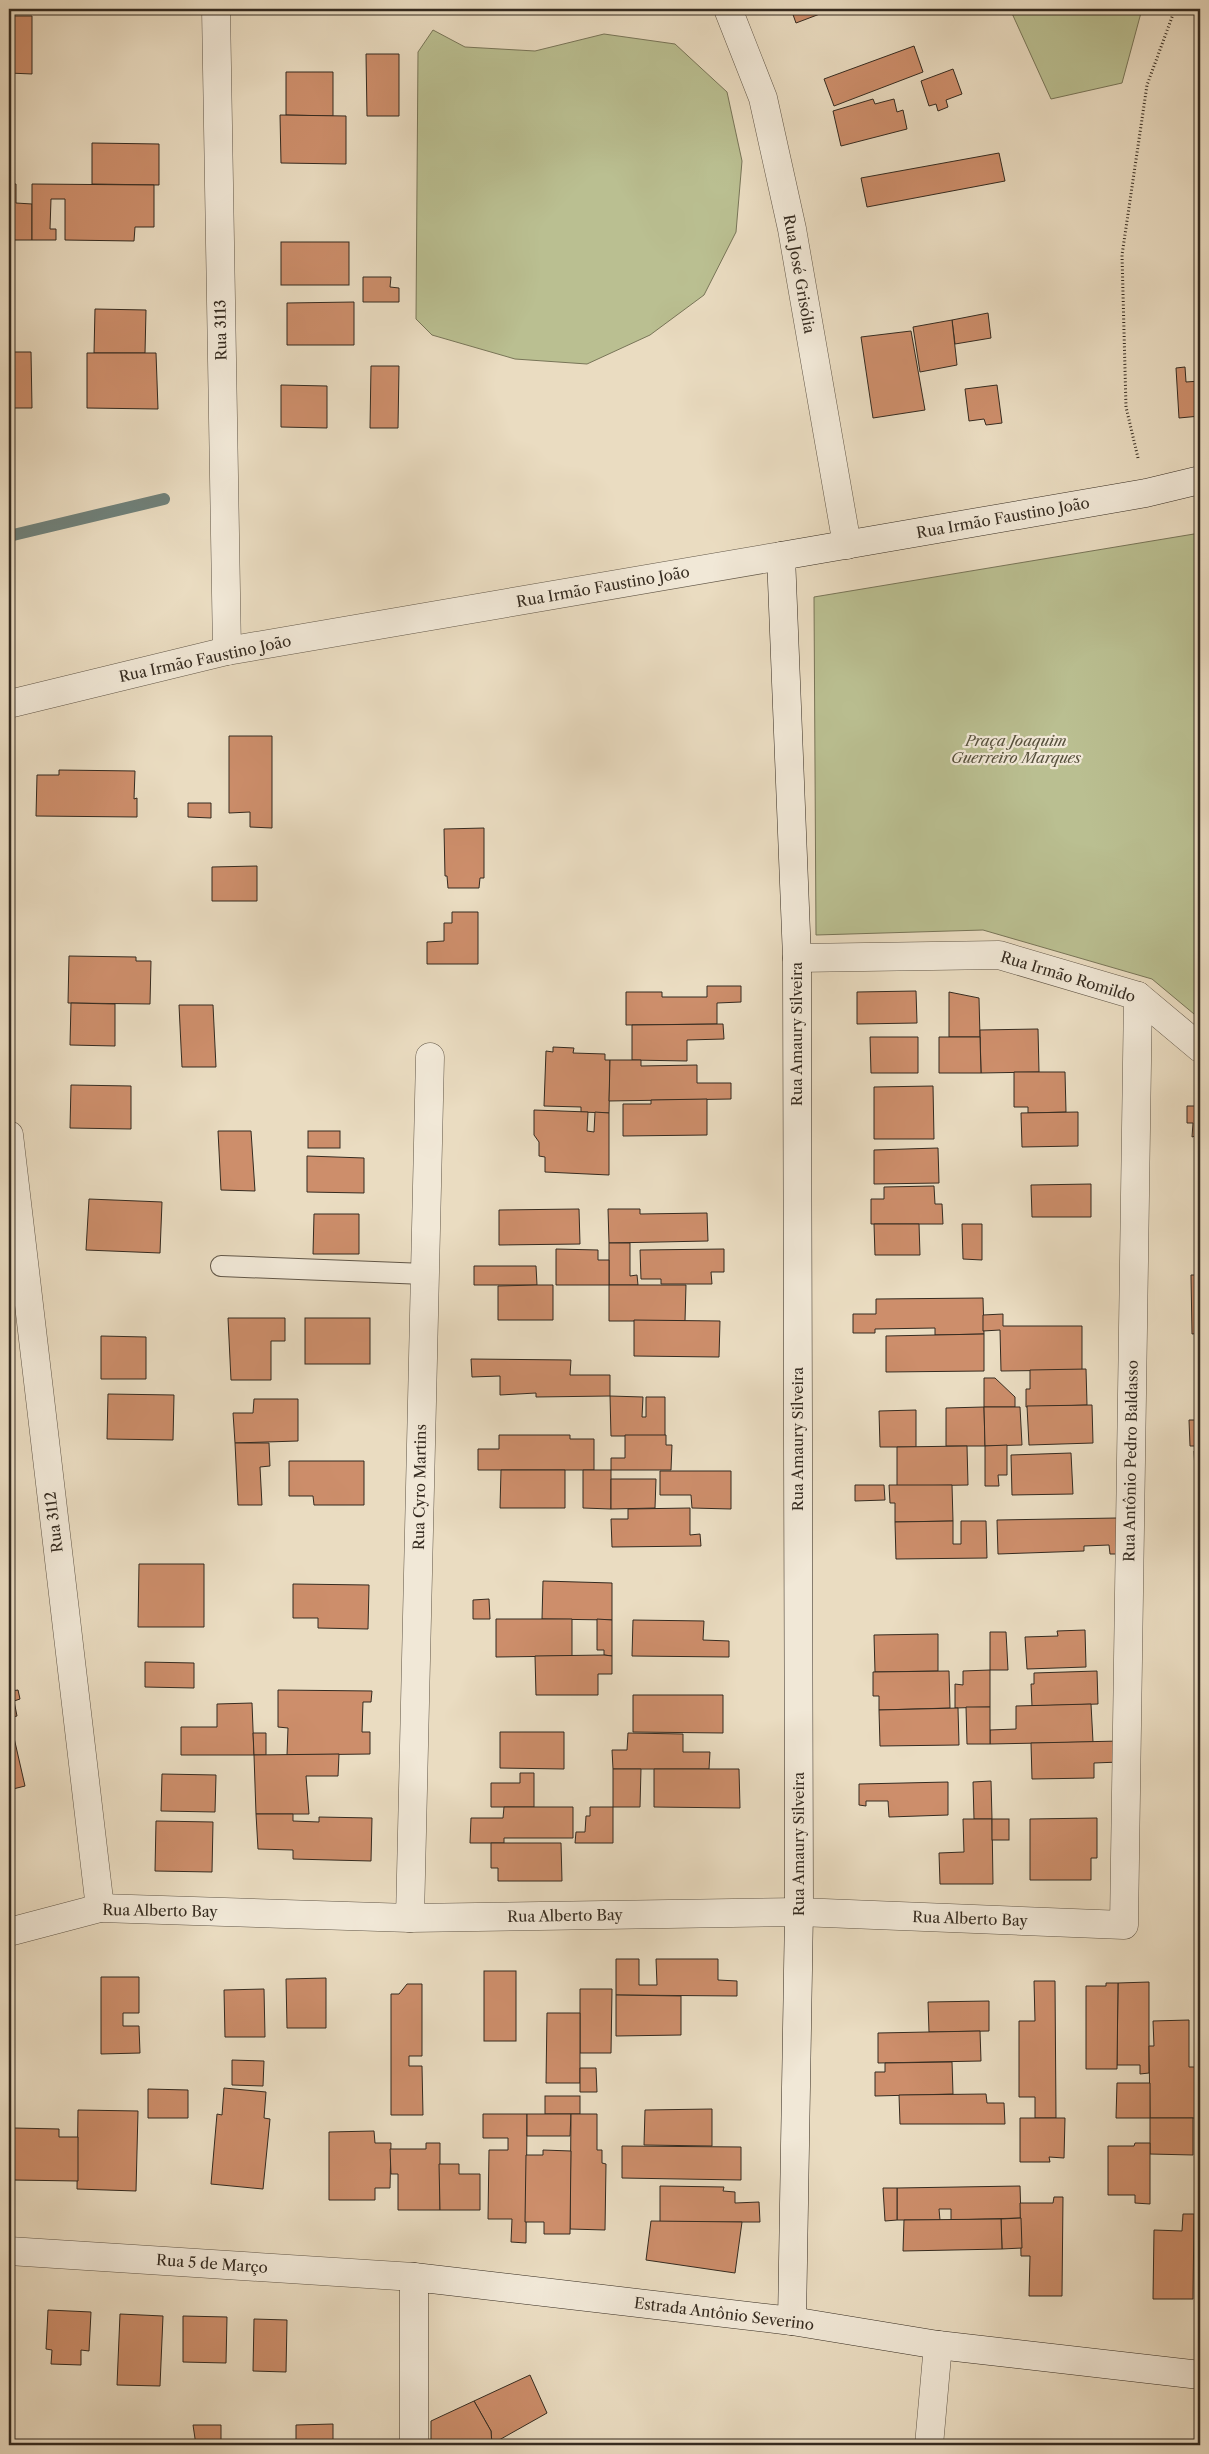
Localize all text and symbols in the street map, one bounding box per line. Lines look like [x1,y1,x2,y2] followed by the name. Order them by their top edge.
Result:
[780,213,819,335] street label: Rua José Grisólia
[210,299,231,361] street label: Rua 3113
[915,493,1091,542] street label: Rua Irmão Faustino João
[515,562,691,611] street label: Rua Irmão Faustino João
[117,631,293,686] street label: Rua Irmão Faustino João
[951,731,1081,767] park label: Praça Joaquim Guerreiro Marques
[998,947,1138,1006] street label: Rua Irmão Romildo
[787,962,806,1106] street label: Rua Amaury Silveira
[1119,1360,1142,1562] street label: Rua Antônio Pedro Baldasso
[788,1367,807,1511] street label: Rua Amaury Silveira
[409,1424,430,1550] street label: Rua Cyro Martins
[40,1490,67,1554] street label: Rua 3112
[789,1772,808,1916] street label: Rua Amaury Silveira
[102,1900,219,1921] street label: Rua Alberto Bay
[507,1905,624,1926] street label: Rua Alberto Bay
[912,1907,1029,1930] street label: Rua Alberto Bay
[156,2250,269,2277] street label: Rua 5 de Março
[633,2293,815,2334] street label: Estrada Antônio Severino

